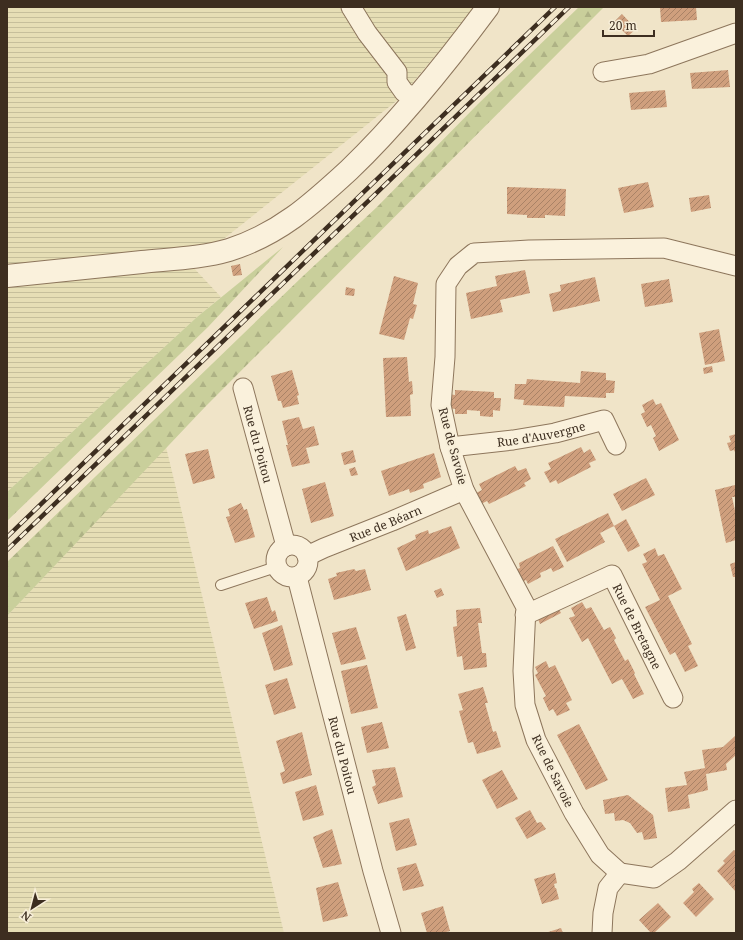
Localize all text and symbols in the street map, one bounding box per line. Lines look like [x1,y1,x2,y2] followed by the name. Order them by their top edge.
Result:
[603,12,654,38] scale bar
[609,17,637,34] text: 20 m
[240,403,277,485] street label: Rue du Poitou
[435,405,471,487] street label: Rue de Savoie
[496,417,587,450] street label: Rue d'Auvergne
[347,501,424,546] street label: Rue de Béarn
[609,581,666,672] street label: Rue de Bretagne
[325,714,361,796] street label: Rue du Poitou
[528,732,578,810] street label: Rue de Savoie
[12,888,52,928] north arrow
[18,908,34,925] text: N

